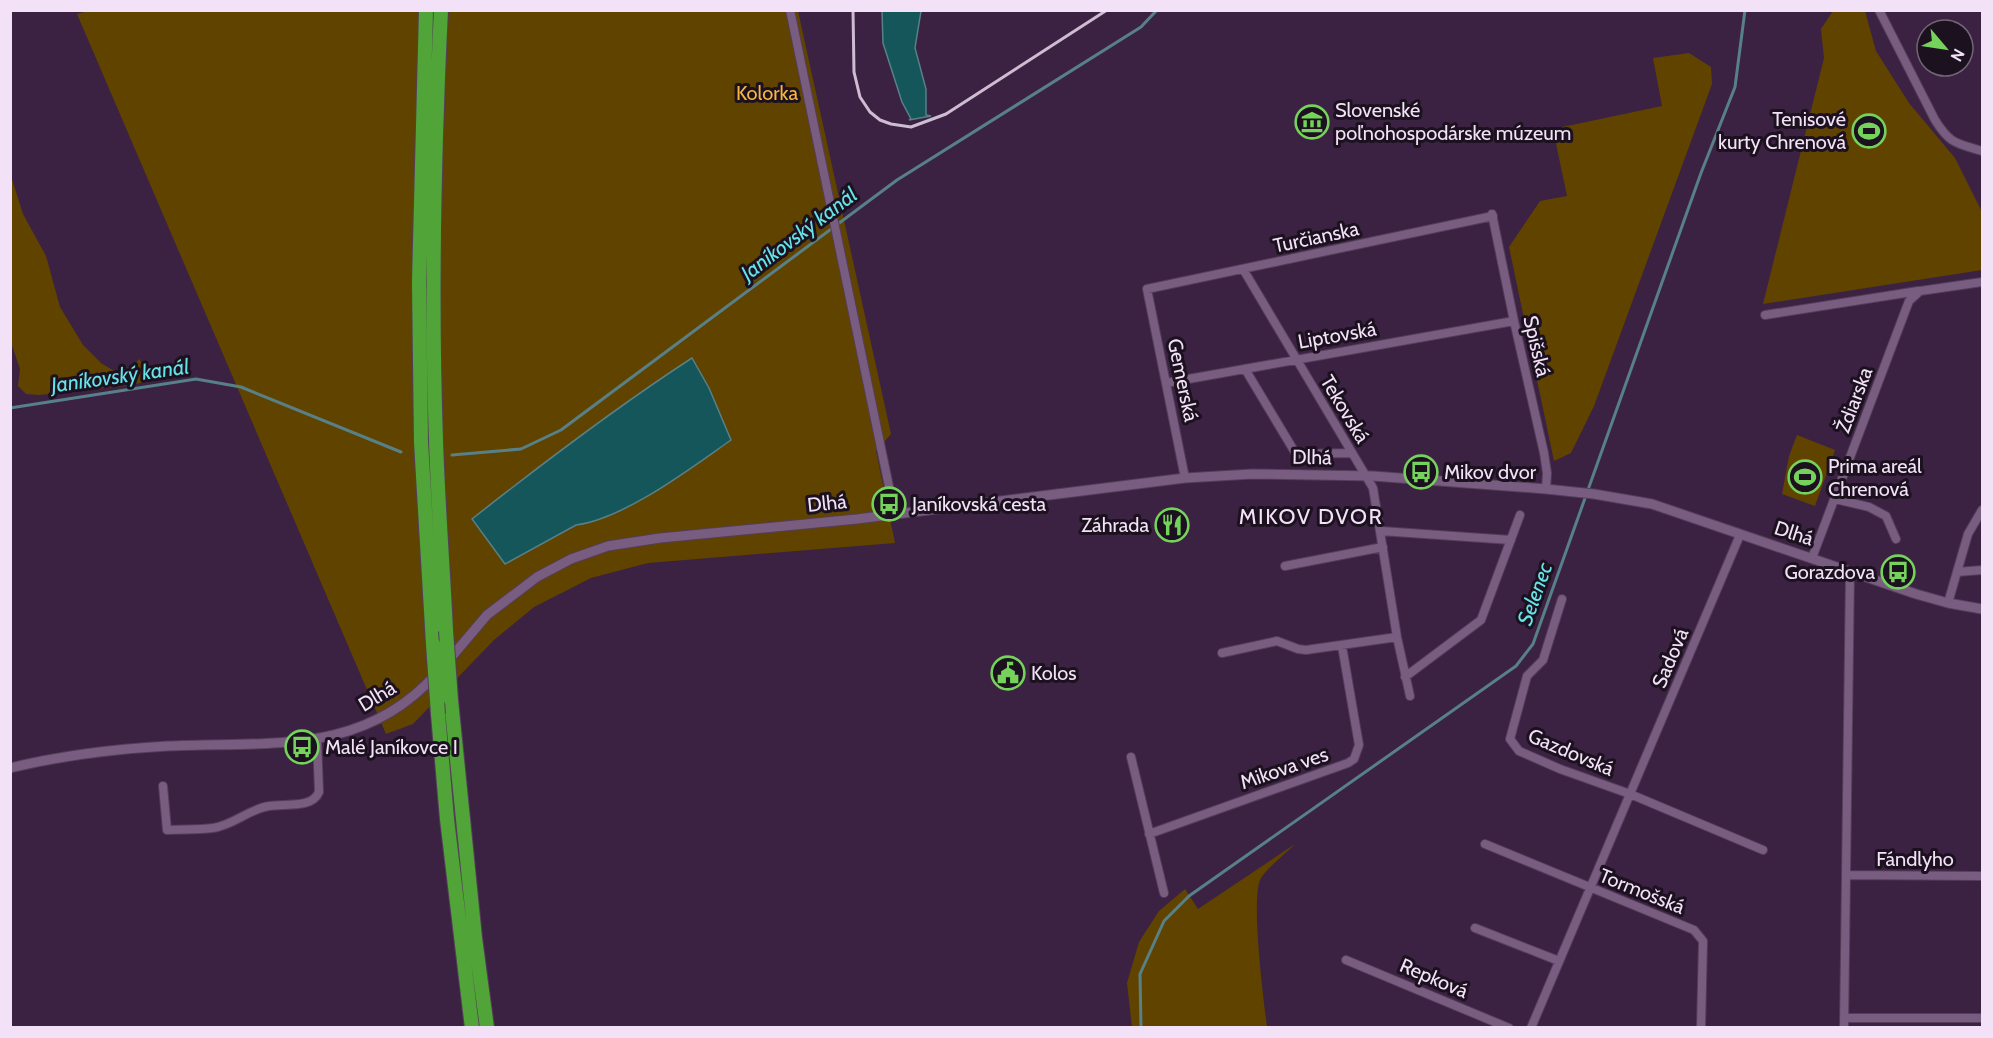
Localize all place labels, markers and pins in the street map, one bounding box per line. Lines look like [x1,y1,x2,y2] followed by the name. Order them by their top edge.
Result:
[1335,98,1571,145] place label: Slovenské poľnohospodárske múzeum
[1294,104,1330,140] museum icon: Slovenské poľnohospodárske múzeum
[1718,107,1846,154] place label: Tenisové kurty Chrenová
[1851,113,1887,149] sports icon: Tenisové kurty Chrenová
[1403,454,1439,490] bus stop icon: Mikov dvor
[1828,454,1922,501] place label: Prima areál Chrenová
[1787,459,1823,495] sports icon: Prima areál Chrenová
[1444,460,1537,484] place label: Mikov dvor
[871,486,907,522] bus stop icon: Janíkovská cesta
[911,492,1046,516] place label: Janíkovská cesta
[1154,507,1190,543] restaurant icon: Záhrada
[1081,513,1149,537] place label: Záhrada
[1880,554,1916,590] bus stop icon: Gorazdova
[1784,560,1875,584] place label: Gorazdova
[990,655,1026,691] public building icon: Kolos
[1031,661,1077,685] place label: Kolos
[284,729,320,765] bus stop icon: Malé Janíkovce I
[325,735,458,759] place label: Malé Janíkovce I

